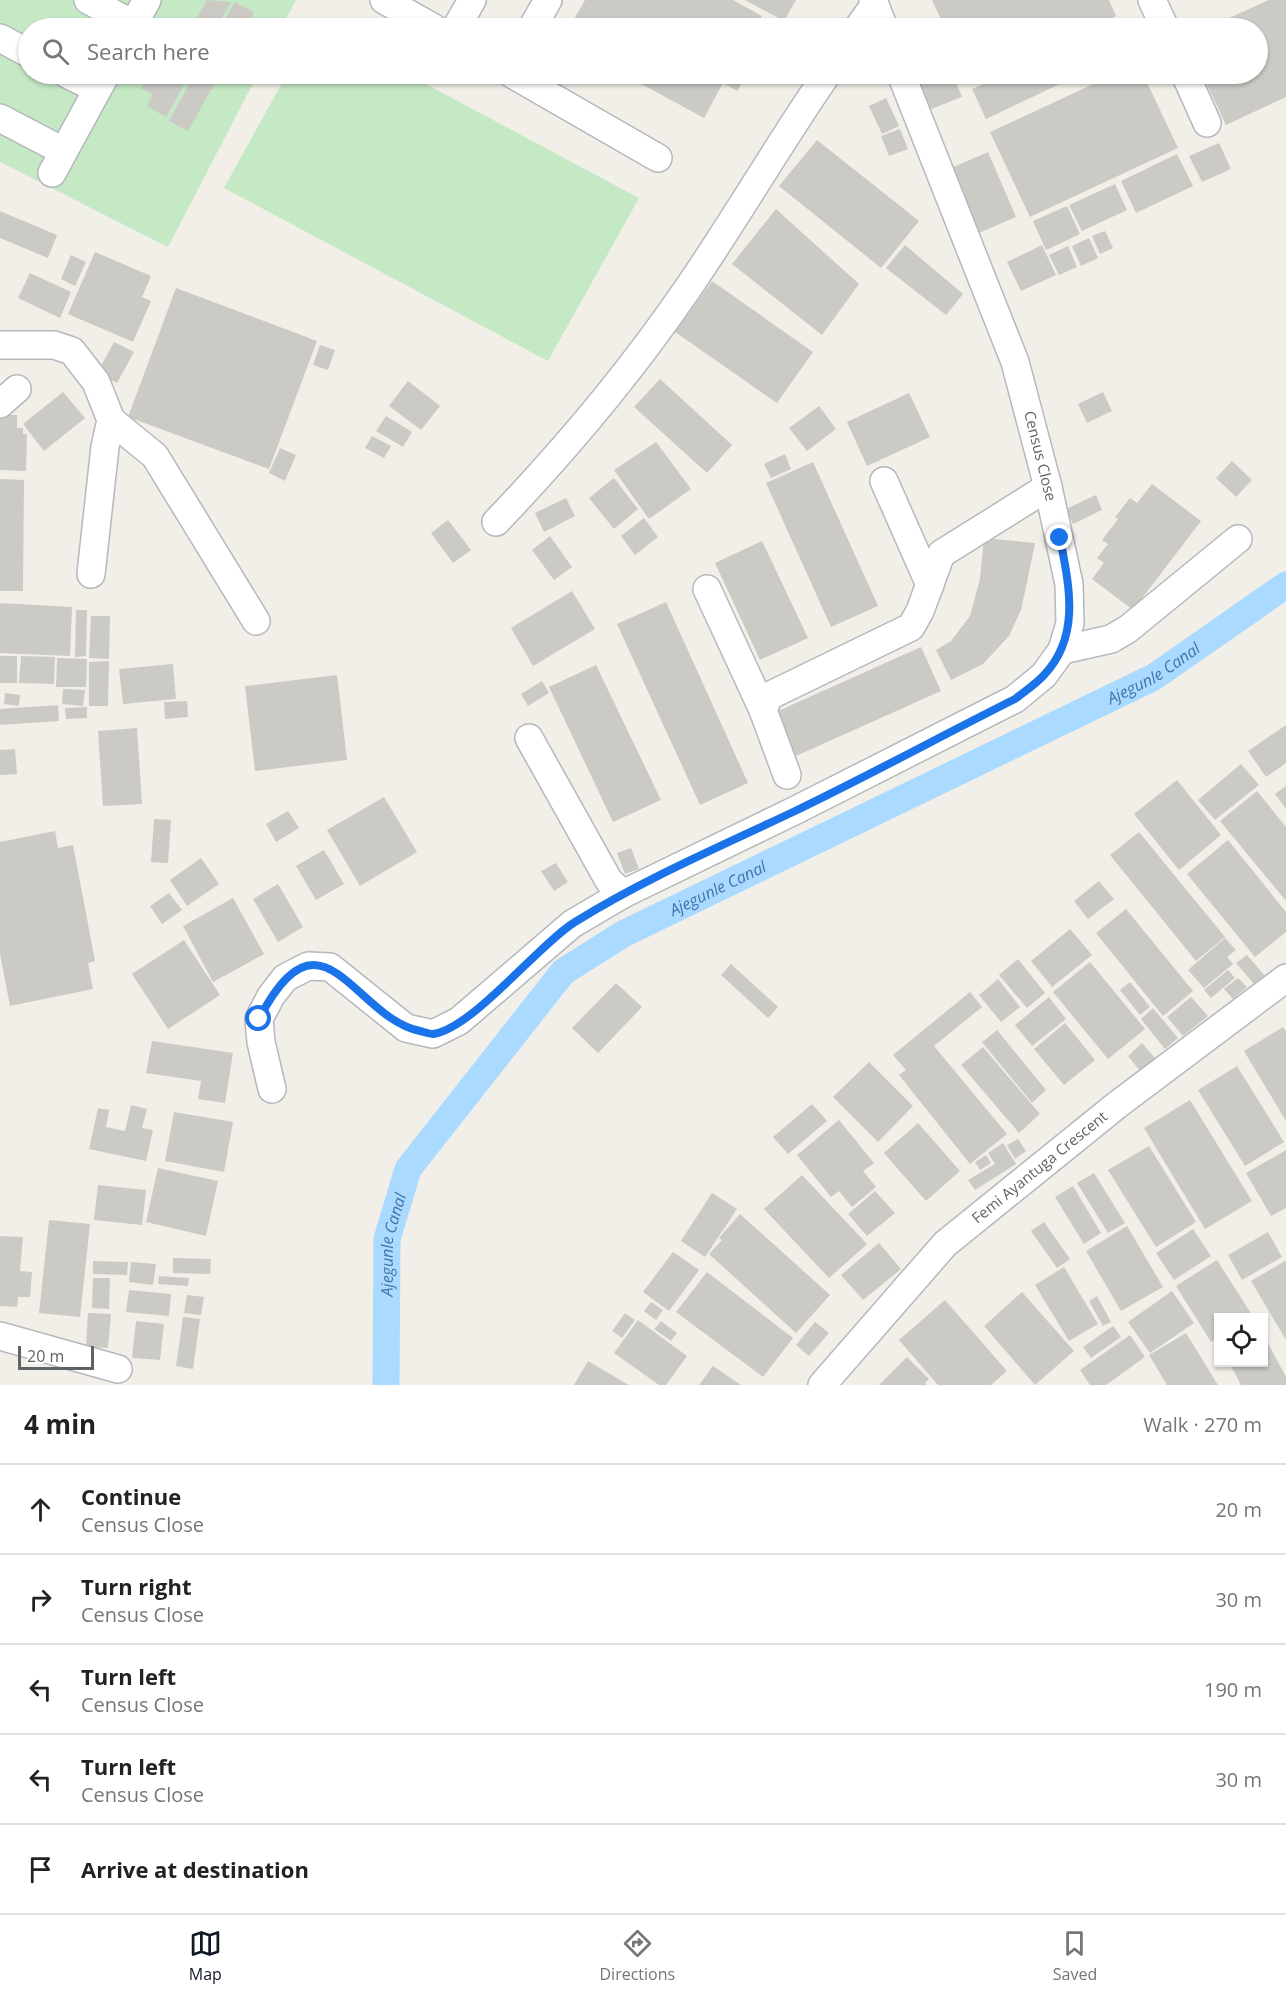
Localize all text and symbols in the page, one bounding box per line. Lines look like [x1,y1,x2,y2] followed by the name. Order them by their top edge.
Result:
[18,18,1268,84] search box
[39,35,72,68] icon: search
[87,36,210,66] text: Search here
[1020,409,1062,503] street label: Census Close
[1046,524,1072,550] route end
[1102,637,1205,710] water label: Ajegunle Canal
[665,855,770,921] water label: Ajegunle Canal
[245,1005,271,1031] route start
[967,1106,1111,1227] street label: Femi Ayantuga Crescent
[376,1190,411,1297] water label: Ajegunle Canal
[1214,1313,1268,1367] map controls
[1214,1313,1268,1367] button: locate
[18,1343,94,1370] scale bar
[27,1345,64,1367] text: 20 m
[24,1406,96,1442] text: 4 min
[1143,1411,1262,1438] text: Walk · 270 m
[81,1481,181,1511] text: Continue
[24,1493,57,1526] icon: ahead
[1215,1496,1262,1523] text: 20 m
[81,1511,204,1538] text: Census Close
[81,1571,192,1601] text: Turn right
[24,1583,57,1616] icon: right
[1215,1586,1262,1613] text: 30 m
[81,1601,204,1628] text: Census Close
[81,1661,176,1691] text: Turn left
[24,1673,57,1706] icon: left
[1204,1676,1262,1703] text: 190 m
[81,1691,204,1718] text: Census Close
[81,1751,176,1781] text: Turn left
[24,1763,57,1796] icon: left
[1215,1766,1262,1793] text: 30 m
[81,1781,204,1808] text: Census Close
[24,1853,57,1886] icon: arrive
[81,1854,309,1884] text: Arrive at destination
[189,1927,222,1985] tab: Map
[599,1927,675,1985] tab: Directions
[1053,1927,1097,1985] tab: Saved

